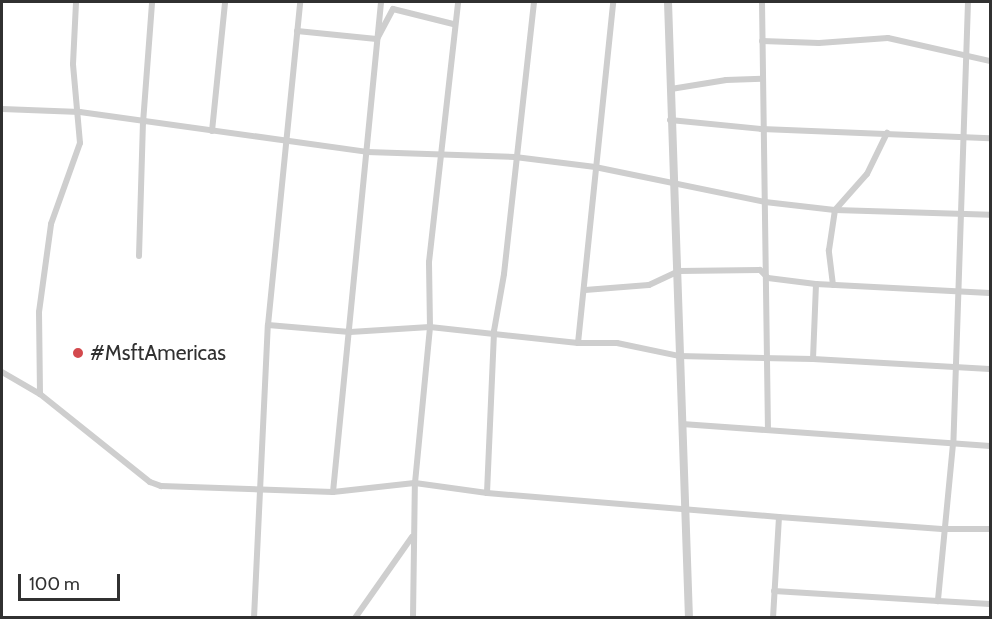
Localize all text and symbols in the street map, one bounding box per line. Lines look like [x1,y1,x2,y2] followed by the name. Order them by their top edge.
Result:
[90,340,226,366] place label: #MsftAmericas
[71,346,85,360] marker: #MsftAmericas
[21,562,123,600] scale bar
[29,573,80,595] text: 100 m

